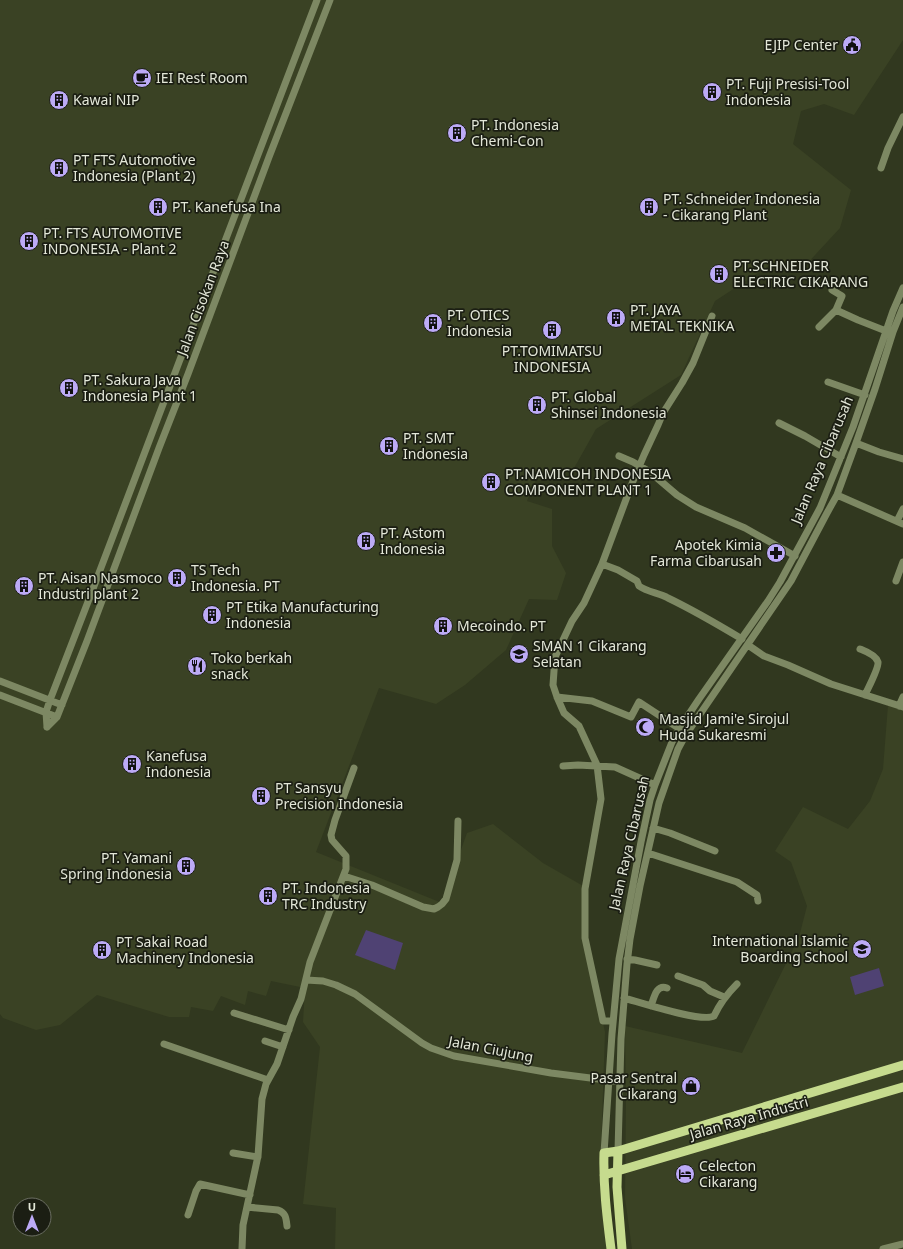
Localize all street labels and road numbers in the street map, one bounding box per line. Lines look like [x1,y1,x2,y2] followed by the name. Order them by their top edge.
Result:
[171,237,233,360] street label: Jalan Cisokan Raya
[785,393,857,529] street label: Jalan Raya Cibarusah
[603,774,653,914] street label: Jalan Raya Cibarusah
[445,1031,535,1066] street label: Jalan Ciujung
[685,1092,810,1144] street label: Jalan Raya Industri

